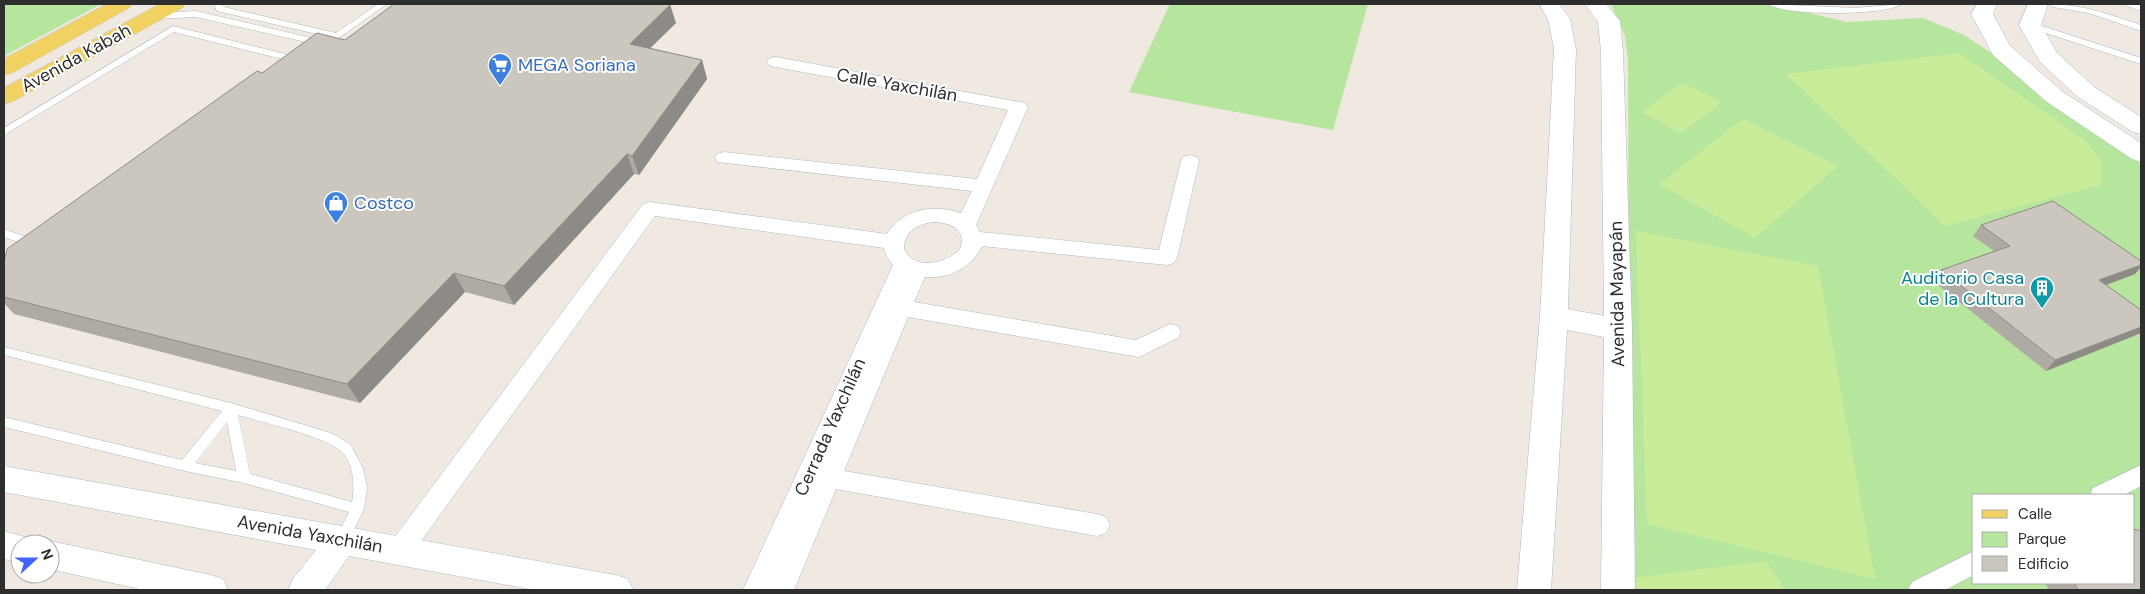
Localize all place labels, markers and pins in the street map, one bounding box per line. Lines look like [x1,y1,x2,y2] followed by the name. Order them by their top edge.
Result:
[487,52,513,86] supermarket icon: MEGA Soriana
[518,53,636,77] place label: MEGA Soriana
[323,190,349,224] shop icon: Costco
[354,191,414,215] place label: Costco
[1901,266,2024,311] place label: Auditorio Casa de la Cultura
[2029,275,2055,309] building icon: Auditorio Casa de la Cultura

